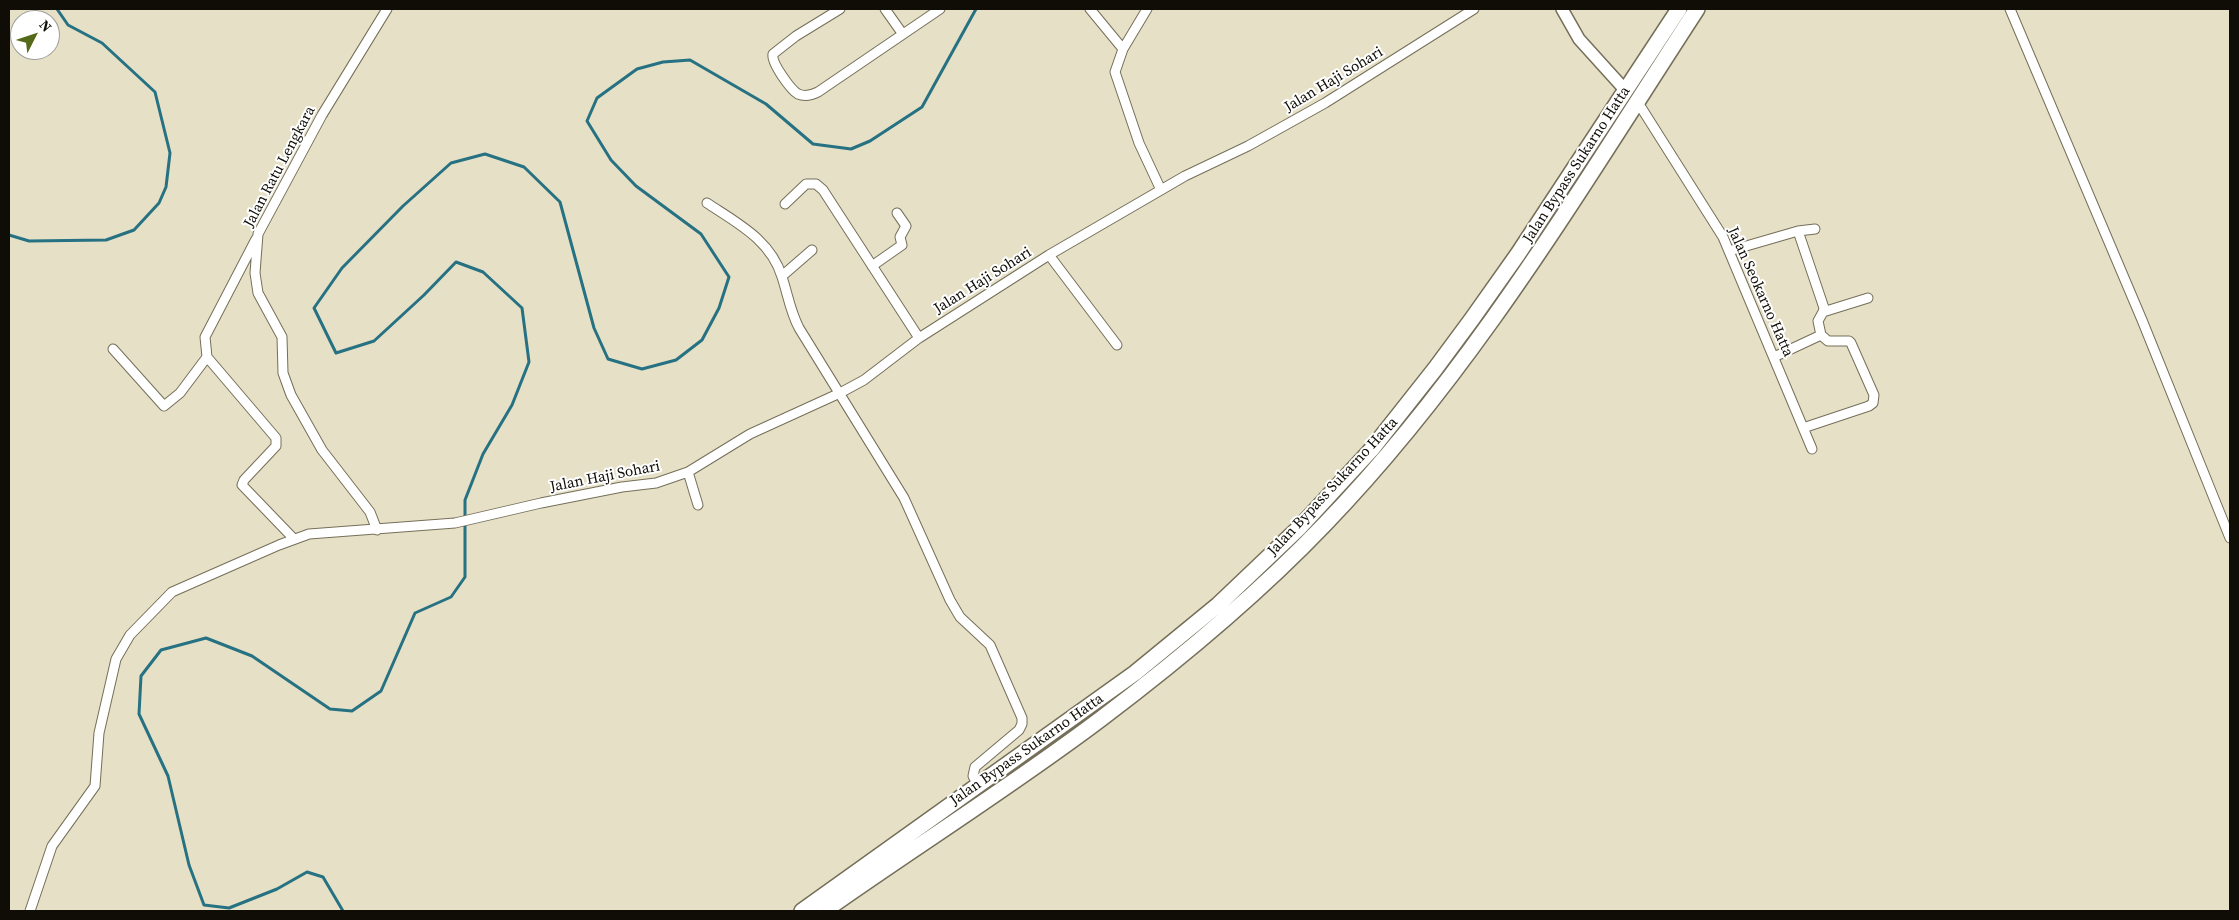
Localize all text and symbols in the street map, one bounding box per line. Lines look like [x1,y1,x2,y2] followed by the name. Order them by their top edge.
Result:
[10,10,60,60] north arrow
[35,15,56,36] text: N
[1281,44,1387,116] street label: Jalan Haji Sohari
[1520,83,1634,247] street label: Jalan Bypass Sukarno Hatta
[240,103,320,231] street label: Jalan Ratu Lengkara
[1723,224,1797,360] street label: Jalan Seokarno Hatta
[931,244,1035,318] street label: Jalan Haji Sohari
[1264,414,1402,560] street label: Jalan Bypass Sukarno Hatta
[548,458,662,496] street label: Jalan Haji Sohari
[947,690,1107,810] street label: Jalan Bypass Sukarno Hatta

